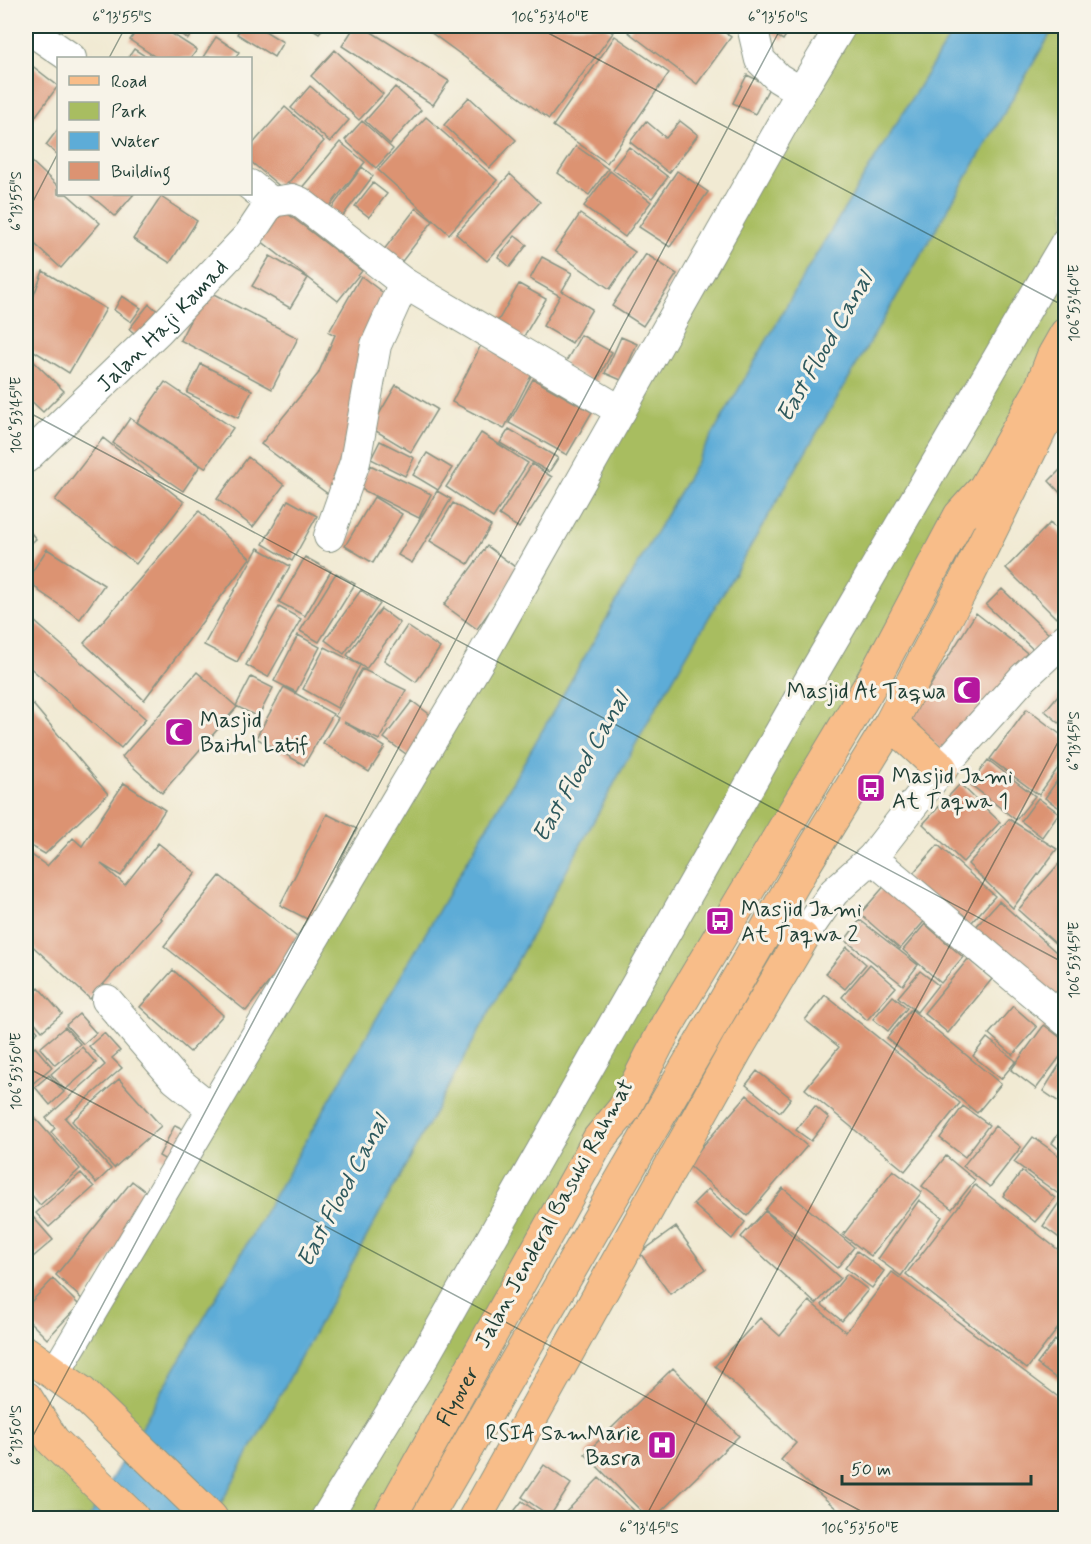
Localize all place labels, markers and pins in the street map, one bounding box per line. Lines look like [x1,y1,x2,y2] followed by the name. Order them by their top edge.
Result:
[951,674,983,706] mosque icon: Masjid At Taqwa
[787,678,946,706] place label: Masjid At Taqwa
[200,707,309,760] place label: Masjid Baitul Latif
[163,716,195,748] mosque icon: Masjid Baitul Latif
[892,763,1013,816] place label: Masjid Jami At Taqwa 1
[855,772,887,804] bus stop icon: Masjid Jami At Taqwa 1
[741,896,862,949] place label: Masjid Jami At Taqwa 2
[704,905,736,937] bus stop icon: Masjid Jami At Taqwa 2
[486,1420,641,1473] place label: RSIA SamMarie Basra
[646,1429,678,1461] hospital icon: RSIA SamMarie Basra

